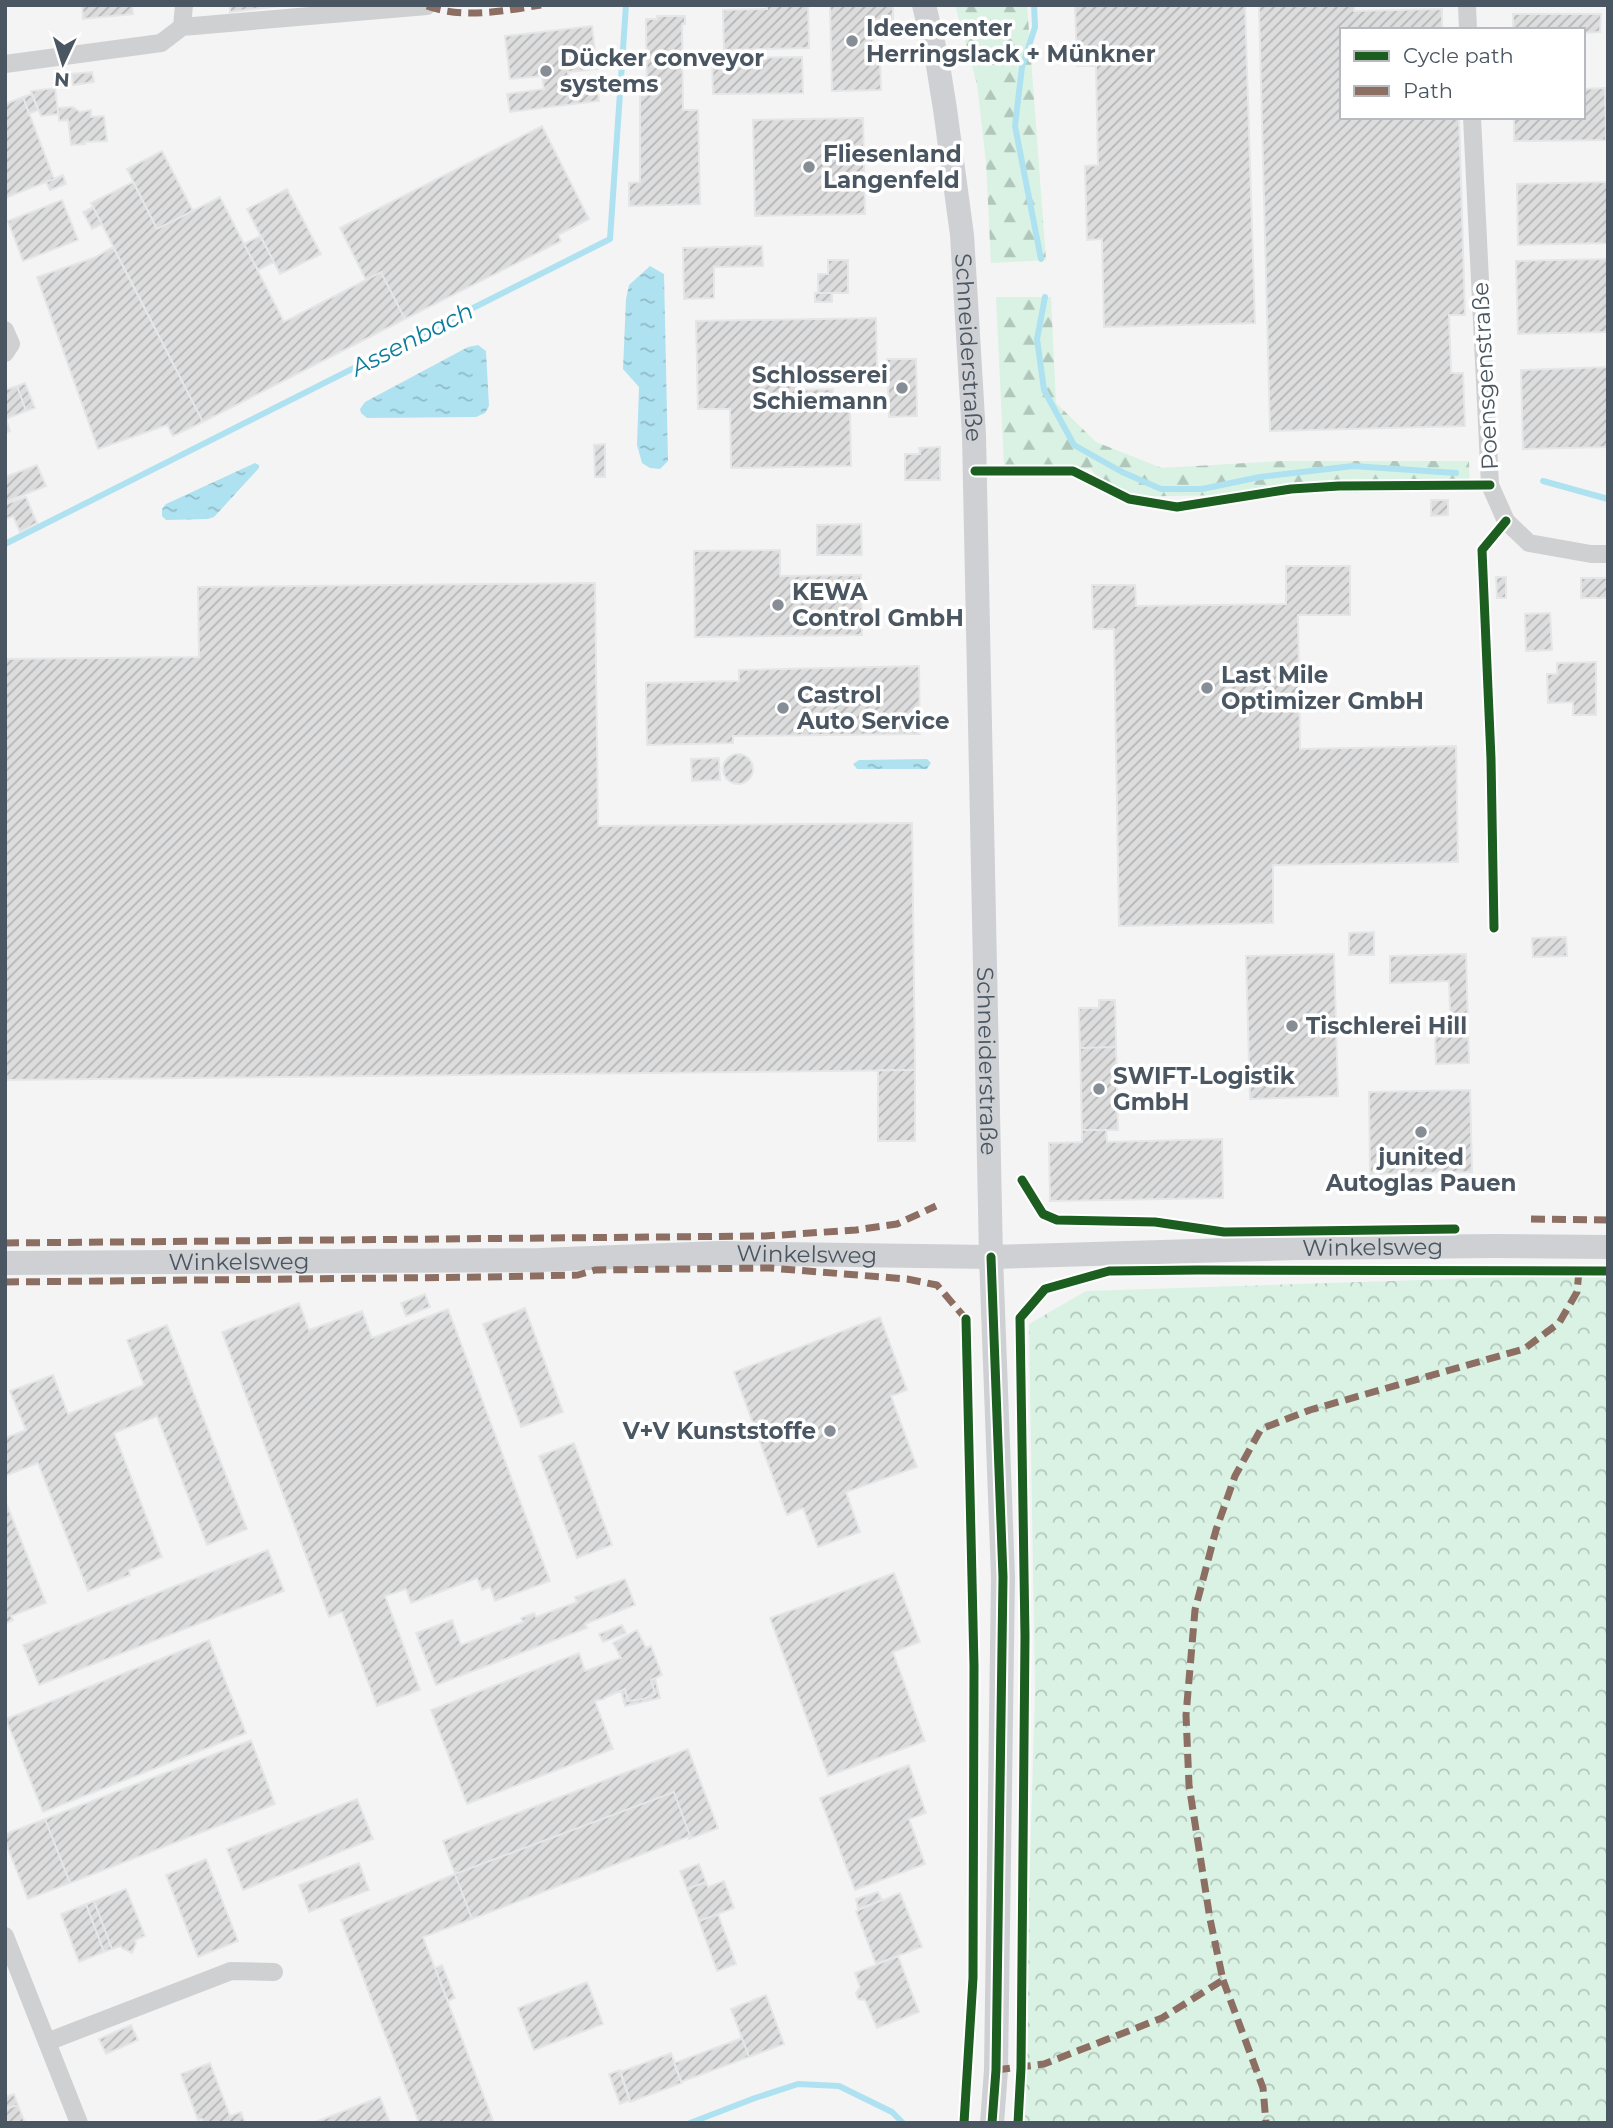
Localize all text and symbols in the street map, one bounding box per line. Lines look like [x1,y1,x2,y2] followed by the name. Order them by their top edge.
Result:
[866,14,1156,68] place label: Ideencenter Herringslack + Münkner
[28,28,98,98] north arrow
[1340,28,1585,119] legend
[844,33,860,49] marker: Ideencenter Herringslack + Münkner
[1403,43,1514,68] text: Cycle path
[560,44,764,98] place label: Dücker conveyor systems
[538,63,554,79] marker: Dücker conveyor systems
[53,67,70,91] text: N
[1403,78,1453,103] text: Path
[823,140,962,194] place label: Fliesenland Langenfeld
[801,159,817,175] marker: Fliesenland Langenfeld
[949,253,988,442] street label: Schneiderstraße
[1466,281,1504,471] street label: Poensgenstraße
[344,296,478,383] water label: Assenbach
[752,361,888,415] place label: Schlosserei Schiemann
[894,380,910,396] marker: Schlosserei Schiemann
[792,578,964,632] place label: KEWA Control GmbH
[770,597,786,613] marker: KEWA Control GmbH
[1221,661,1424,715] place label: Last Mile Optimizer GmbH
[1199,680,1215,696] marker: Last Mile Optimizer GmbH
[796,681,949,735] place label: Castrol Auto Service
[775,700,791,716] marker: Castrol Auto Service
[971,967,1003,1156] street label: Schneiderstraße
[1306,1012,1467,1040] place label: Tischlerei Hill
[1284,1018,1300,1034] marker: Tischlerei Hill
[1113,1062,1296,1116] place label: SWIFT-Logistik GmbH
[1091,1081,1107,1097] marker: SWIFT-Logistik GmbH
[1413,1124,1429,1140] marker: junited Autoglas Pauen
[1325,1143,1516,1197] place label: junited Autoglas Pauen
[1302,1233,1443,1262] street label: Winkelsweg
[736,1239,877,1269] street label: Winkelsweg
[169,1247,309,1276] street label: Winkelsweg
[622,1417,816,1445] place label: V+V Kunststoffe
[822,1423,838,1439] marker: V+V Kunststoffe

